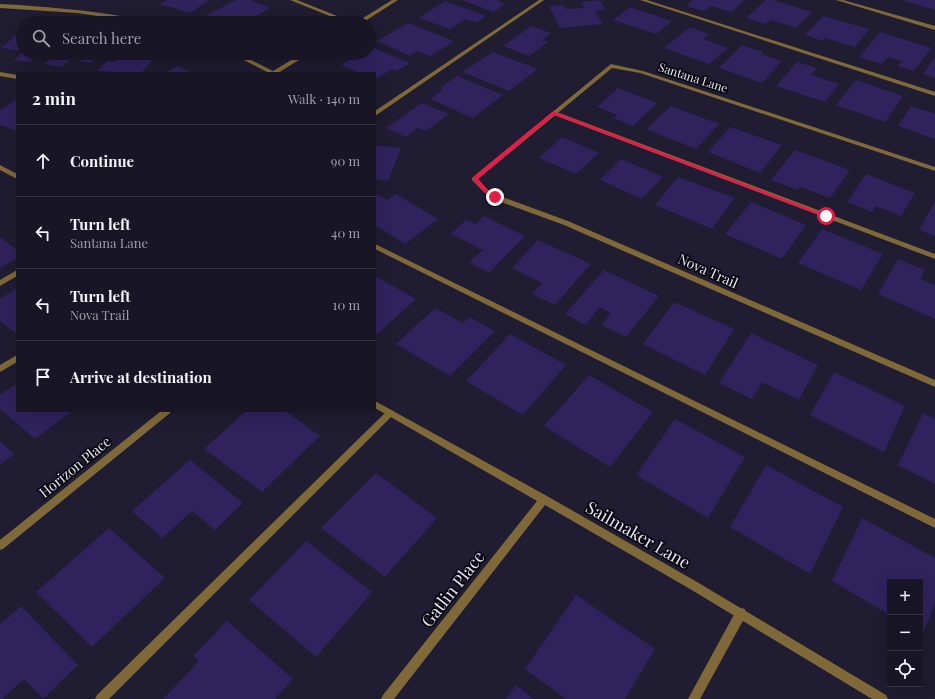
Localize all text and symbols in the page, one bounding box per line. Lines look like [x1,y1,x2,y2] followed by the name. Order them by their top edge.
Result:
[16,16,376,60] search box
[30,27,52,49] icon: search
[62,28,141,48] text: Search here
[657,58,730,96] street label: Santana Lane
[32,87,76,109] text: 2 min
[288,90,360,107] text: Walk · 140 m
[32,150,54,172] icon: ahead
[70,151,134,171] text: Continue
[331,152,360,169] text: 90 m
[486,188,504,206] route end
[817,207,835,225] route start
[70,214,131,234] text: Turn left
[32,222,54,244] icon: left
[331,224,360,241] text: 40 m
[70,234,148,251] text: Santana Lane
[675,249,741,292] street label: Nova Trail
[70,286,131,306] text: Turn left
[32,294,54,316] icon: left
[333,296,360,313] text: 10 m
[70,306,129,323] text: Nova Trail
[32,366,54,388] icon: arrive
[70,367,212,387] text: Arrive at destination
[35,432,115,502] street label: Horizon Place
[582,495,695,573] street label: Sailmaker Lane
[416,546,489,631] street label: Gatlin Place
[887,579,923,687] map controls
[887,579,923,615] button: +
[887,615,923,651] button: −
[887,651,923,687] button: locate

